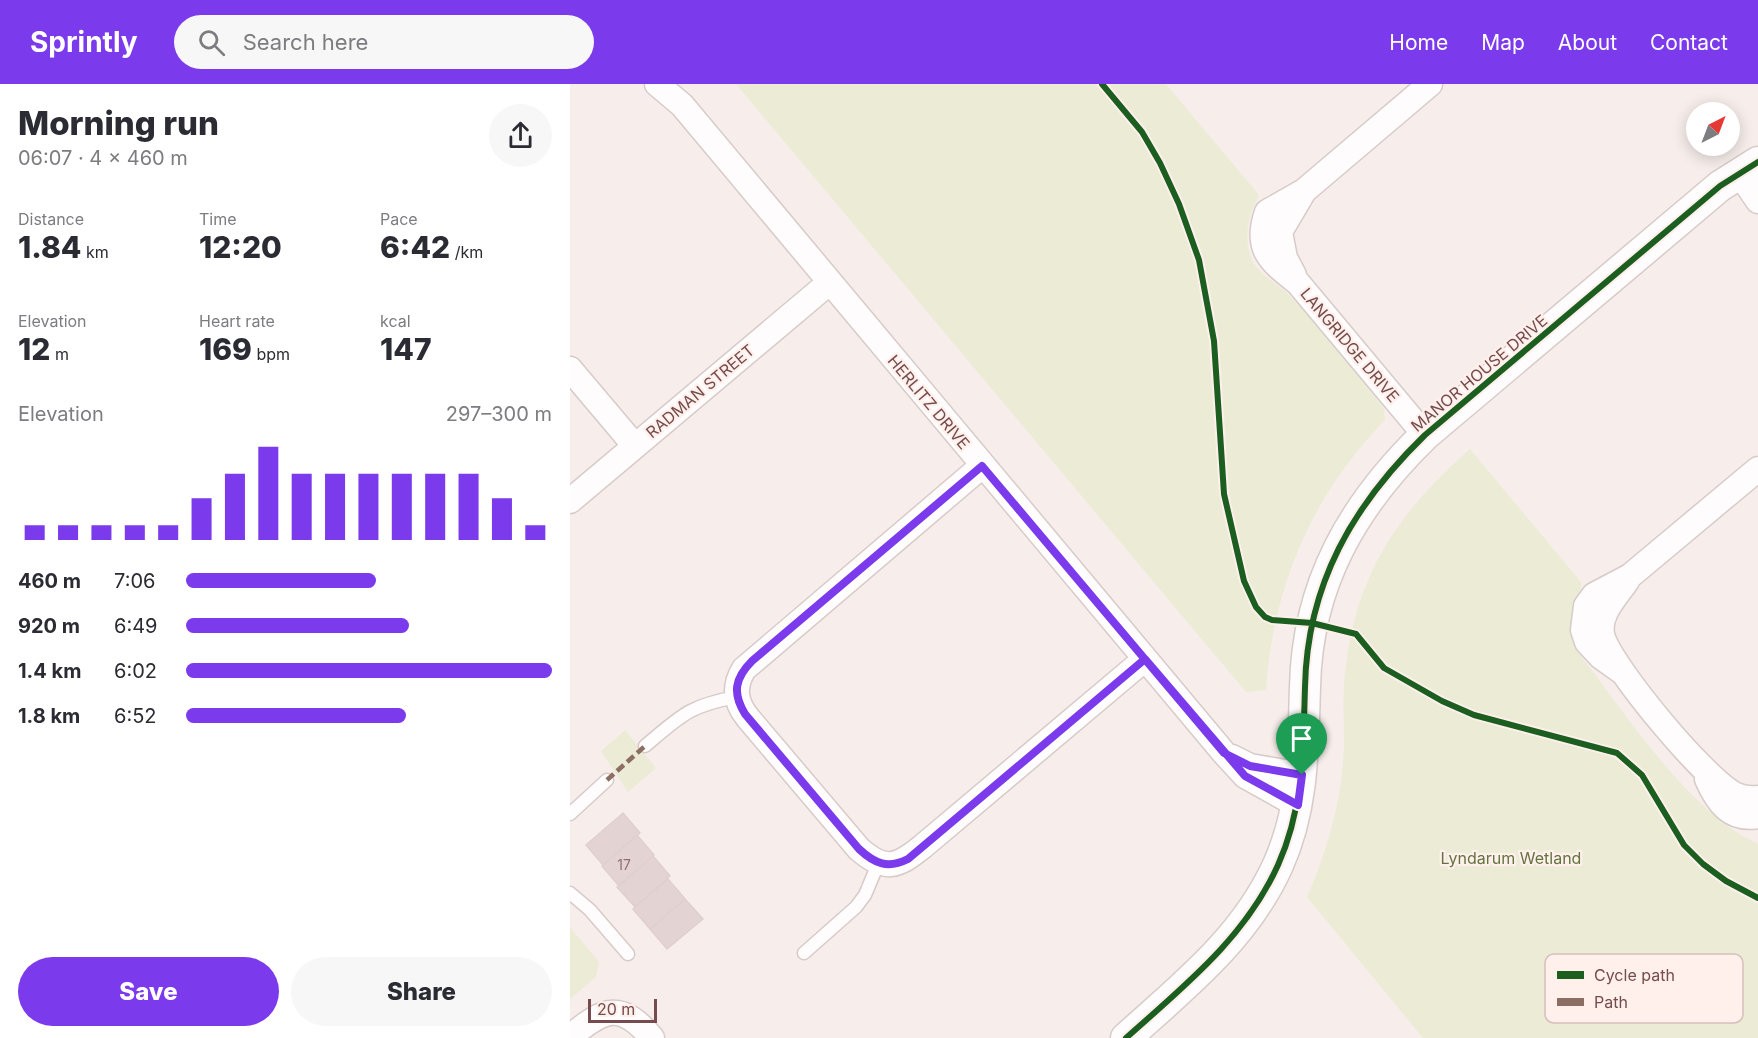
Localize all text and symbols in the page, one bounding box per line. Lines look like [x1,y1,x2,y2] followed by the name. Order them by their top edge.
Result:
[174,15,594,69] search box
[30,25,138,59] text: Sprintly
[195,26,228,59] icon: search
[243,29,368,55] text: Search here
[1389,30,1448,55] text: Home
[1481,30,1525,55] text: Map
[1558,30,1617,55] text: About
[1650,30,1728,55] text: Contact
[1686,102,1740,156] north arrow
[1686,102,1740,156] map controls
[18,103,219,143] text: Morning run
[489,104,552,167] button: share
[18,146,188,170] text: 06:07 · 4 × 460 m
[18,209,84,229] text: Distance
[199,209,237,229] text: Time
[380,209,418,229] text: Pace
[18,229,81,265] text: 1.84
[199,229,282,265] text: 12:20
[380,229,450,265] text: 6:42
[81,242,109,262] text: km
[450,242,483,262] text: /km
[1296,284,1404,406] street label: LANGRIDGE DRIVE
[1407,310,1551,436] street label: MANOR HOUSE DRIVE
[18,311,87,331] text: Elevation
[199,311,275,331] text: Heart rate
[380,311,411,331] text: kcal
[18,331,50,367] text: 12
[199,331,252,367] text: 169
[380,331,432,367] text: 147
[642,340,758,442] street label: RADMAN STREET
[50,344,69,364] text: m
[252,344,290,364] text: bpm
[884,351,974,453] street label: HERLITZ DRIVE
[18,402,104,426] text: Elevation
[446,402,552,426] text: 297–300 m
[18,569,81,593] text: 460 m
[114,569,155,593] text: 7:06
[18,614,80,638] text: 920 m
[114,614,158,638] text: 6:49
[18,659,81,683] text: 1.4 km
[114,659,157,683] text: 6:02
[18,704,80,728] text: 1.8 km
[114,704,157,728] text: 6:52
[1276,713,1327,775] pin
[1285,722,1318,755] icon: arrive
[1441,848,1581,868] park label: Lyndarum Wetland
[617,856,631,873] house number: 17
[1545,954,1743,1023] legend
[18,957,279,1026] button: Save
[291,957,552,1026] button: Share
[1594,965,1675,985] text: Cycle path
[1594,992,1628,1012] text: Path
[588,996,657,1024] scale bar
[597,999,635,1019] text: 20 m

